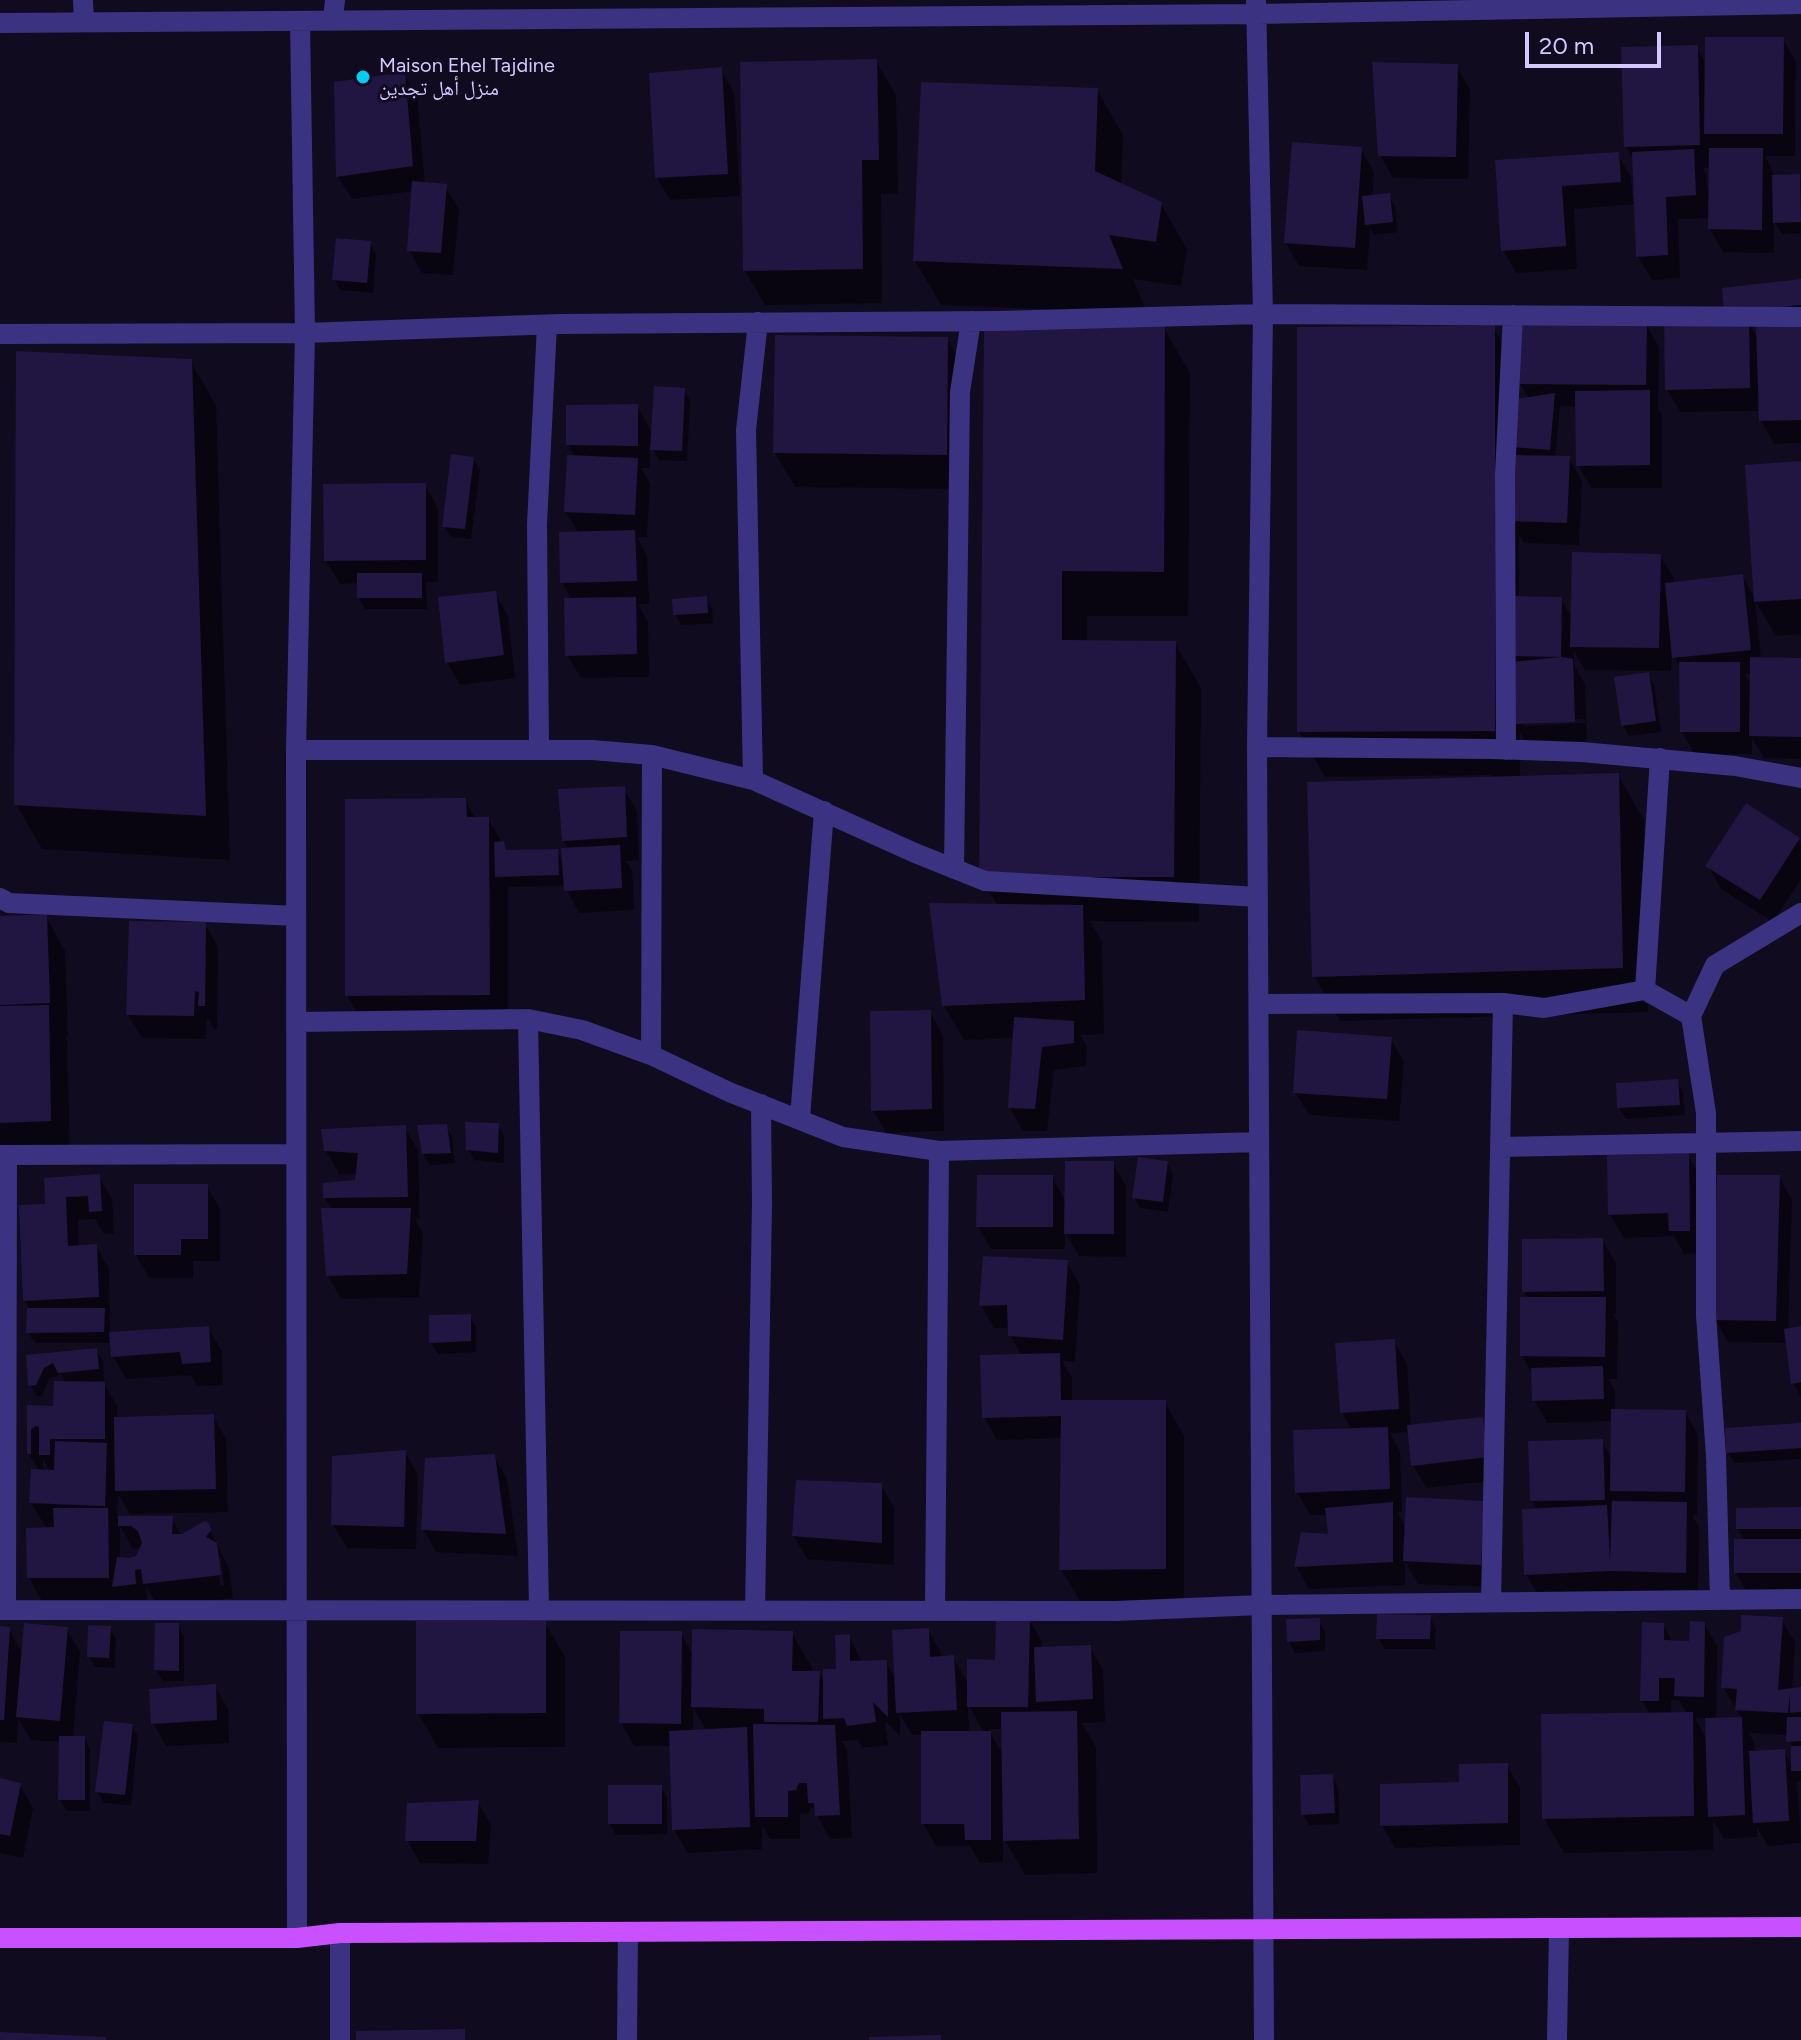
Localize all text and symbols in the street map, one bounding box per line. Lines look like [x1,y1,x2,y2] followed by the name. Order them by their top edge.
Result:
[1529,16,1665,66] scale bar
[1539,31,1594,60] text: 20 m
[379,54,555,101] place label: Maison Ehel Tajdine منزل أهل تجدين
[354,68,372,86] marker: Maison Ehel Tajdine منزل أهل تجدين

